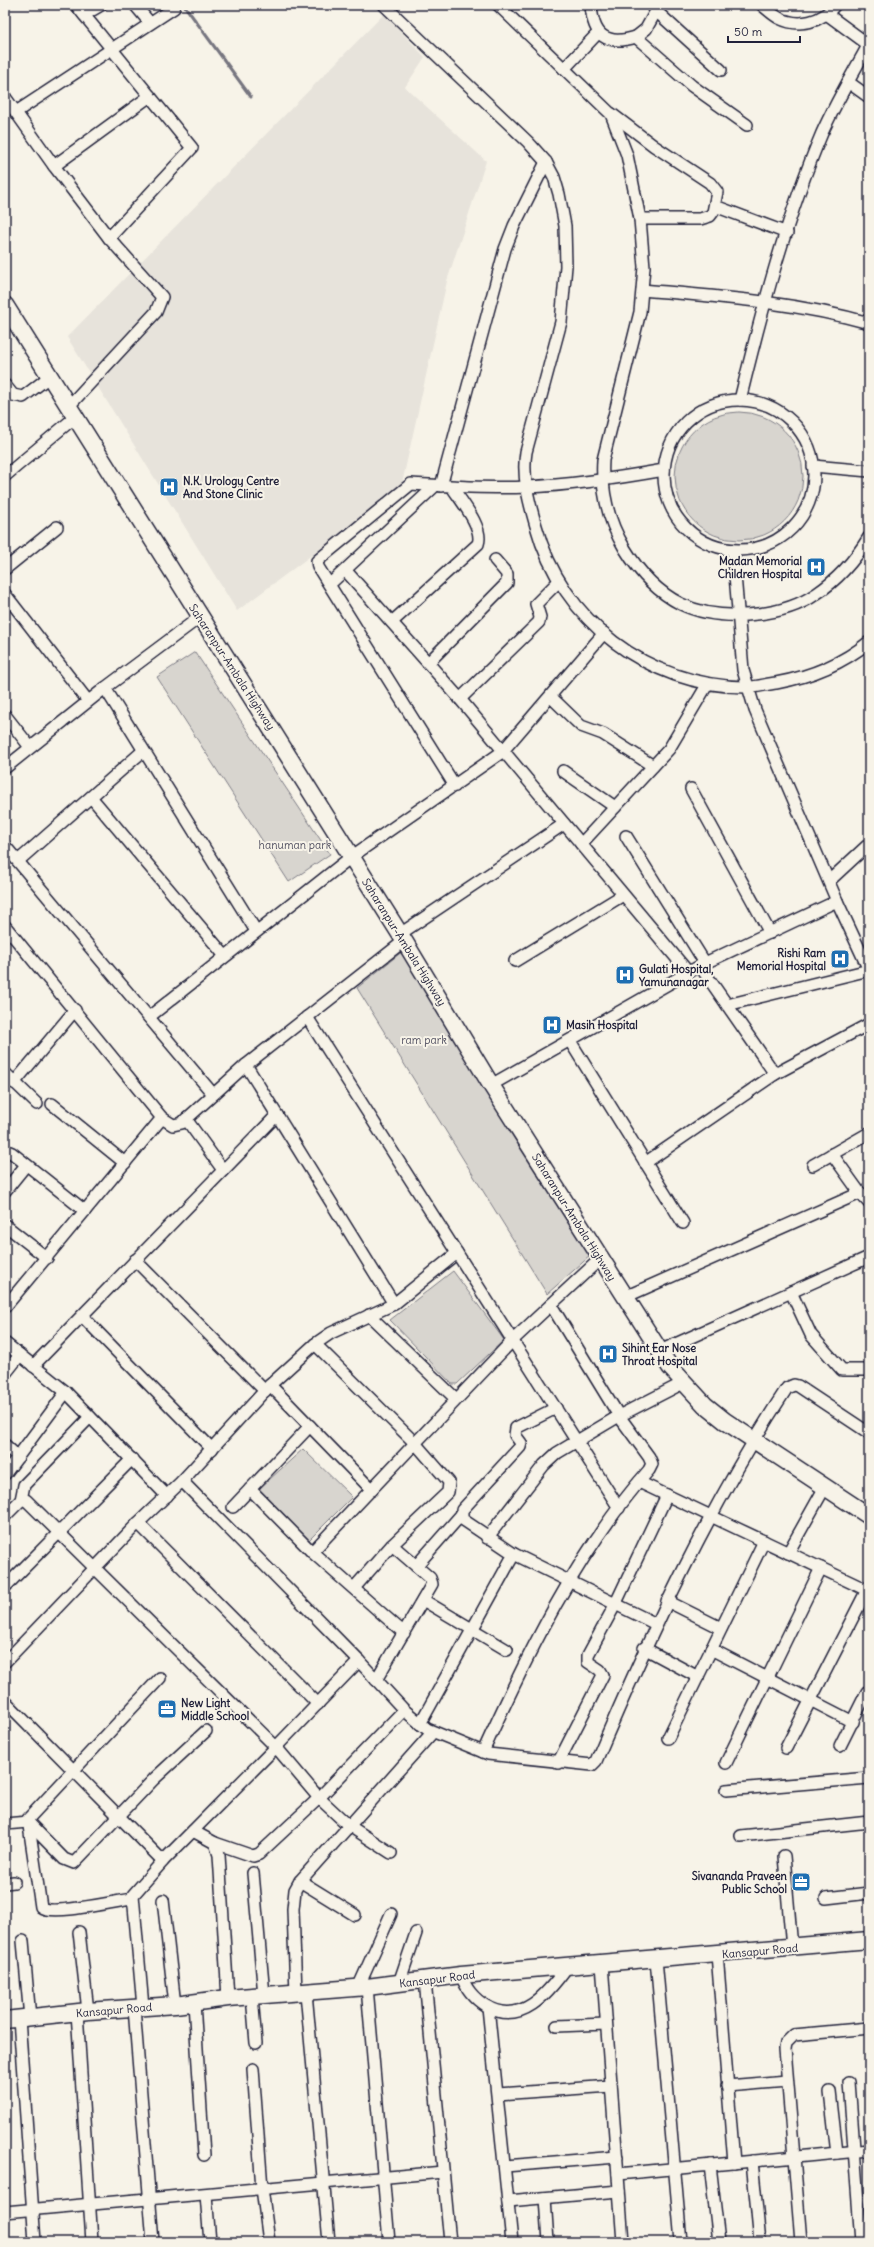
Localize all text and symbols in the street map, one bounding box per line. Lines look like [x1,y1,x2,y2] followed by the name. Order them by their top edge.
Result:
[728,18,800,44] scale bar
[734,24,763,39] text: 50 m
[183,474,279,501] place label: N.K. Urology Centre And Stone Clinic
[158,476,180,498] hospital icon: N.K. Urology Centre And Stone Clinic
[718,554,802,582] place label: Madan Memorial Children Hospital
[805,556,827,578] hospital icon: Madan Memorial Children Hospital
[186,601,278,733] street label: Saharanpur-Ambala Highway
[259,838,332,852] park label: hanuman park
[359,876,449,1008] street label: Saharanpur-Ambala Highway
[737,946,826,974] place label: Rishi Ram Memorial Hospital
[829,948,851,970] hospital icon: Rishi Ram Memorial Hospital
[638,962,713,990] place label: Gulati Hospital, Yamunanagar
[614,964,636,986] hospital icon: Gulati Hospital, Yamunanagar
[541,1014,563,1036] hospital icon: Masih Hospital
[566,1018,638,1033] place label: Masih Hospital
[401,1033,447,1047] park label: ram park
[529,1151,619,1283] street label: Saharanpur-Ambala Highway
[622,1341,698,1369] place label: Sihint Ear Nose Throat Hospital
[597,1343,619,1365] hospital icon: Sihint Ear Nose Throat Hospital
[181,1696,249,1723] place label: New Light Middle School
[156,1698,178,1720] office icon: New Light Middle School
[692,1869,788,1896] place label: Sivananda Praveen Public School
[790,1871,812,1893] office icon: Sivananda Praveen Public School
[721,1941,799,1961] street label: Kansapur Road
[398,1967,476,1991] street label: Kansapur Road
[75,2000,153,2020] street label: Kansapur Road

